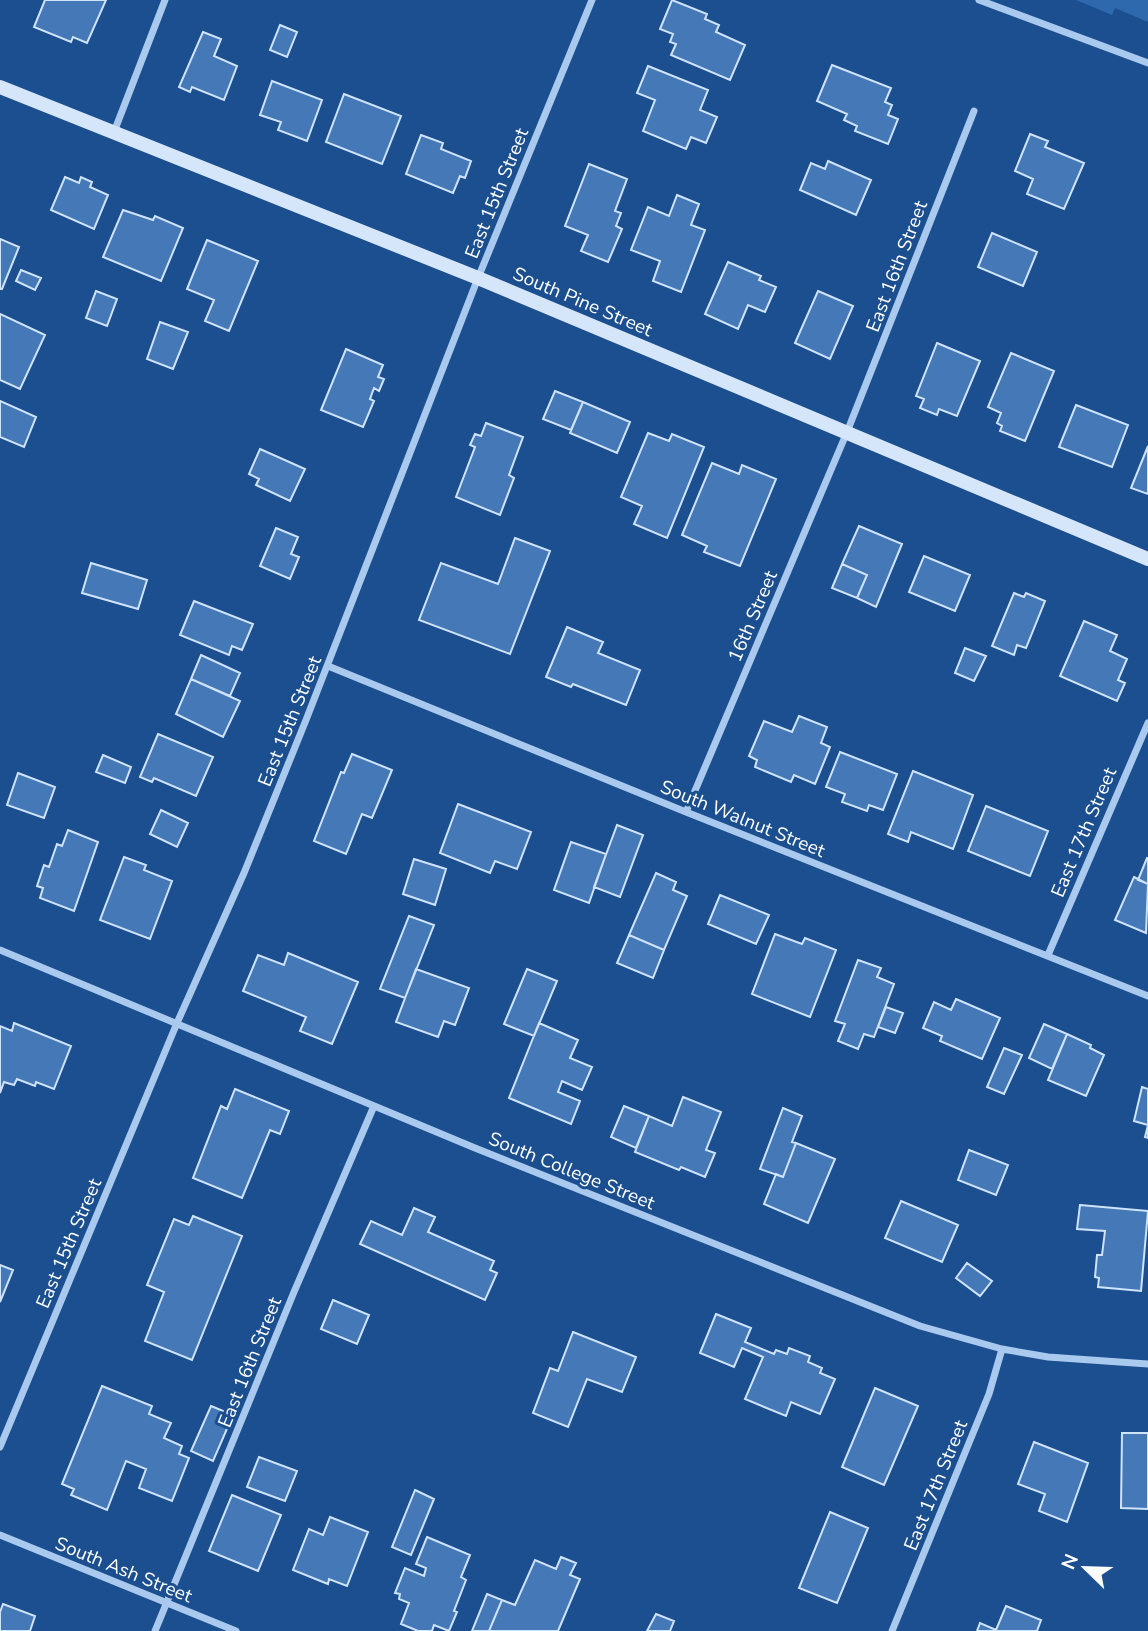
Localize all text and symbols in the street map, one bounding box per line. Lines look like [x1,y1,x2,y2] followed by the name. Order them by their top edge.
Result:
[459,124,535,262] street label: East 15th Street
[860,197,934,336] street label: East 16th Street
[509,261,657,343] street label: South Pine Street
[722,566,784,666] street label: 16th Street
[252,652,328,790] street label: East 15th Street
[1045,763,1123,901] street label: East 17th Street
[656,774,829,864] street label: South Walnut Street
[485,1126,659,1216] street label: South College Street
[30,1174,108,1312] street label: East 15th Street
[212,1293,288,1431] street label: East 16th Street
[898,1416,974,1554] street label: East 17th Street
[51,1531,196,1609] street label: South Ash Street
[1050,1533,1120,1603] north arrow
[1056,1550,1085,1573] text: N

